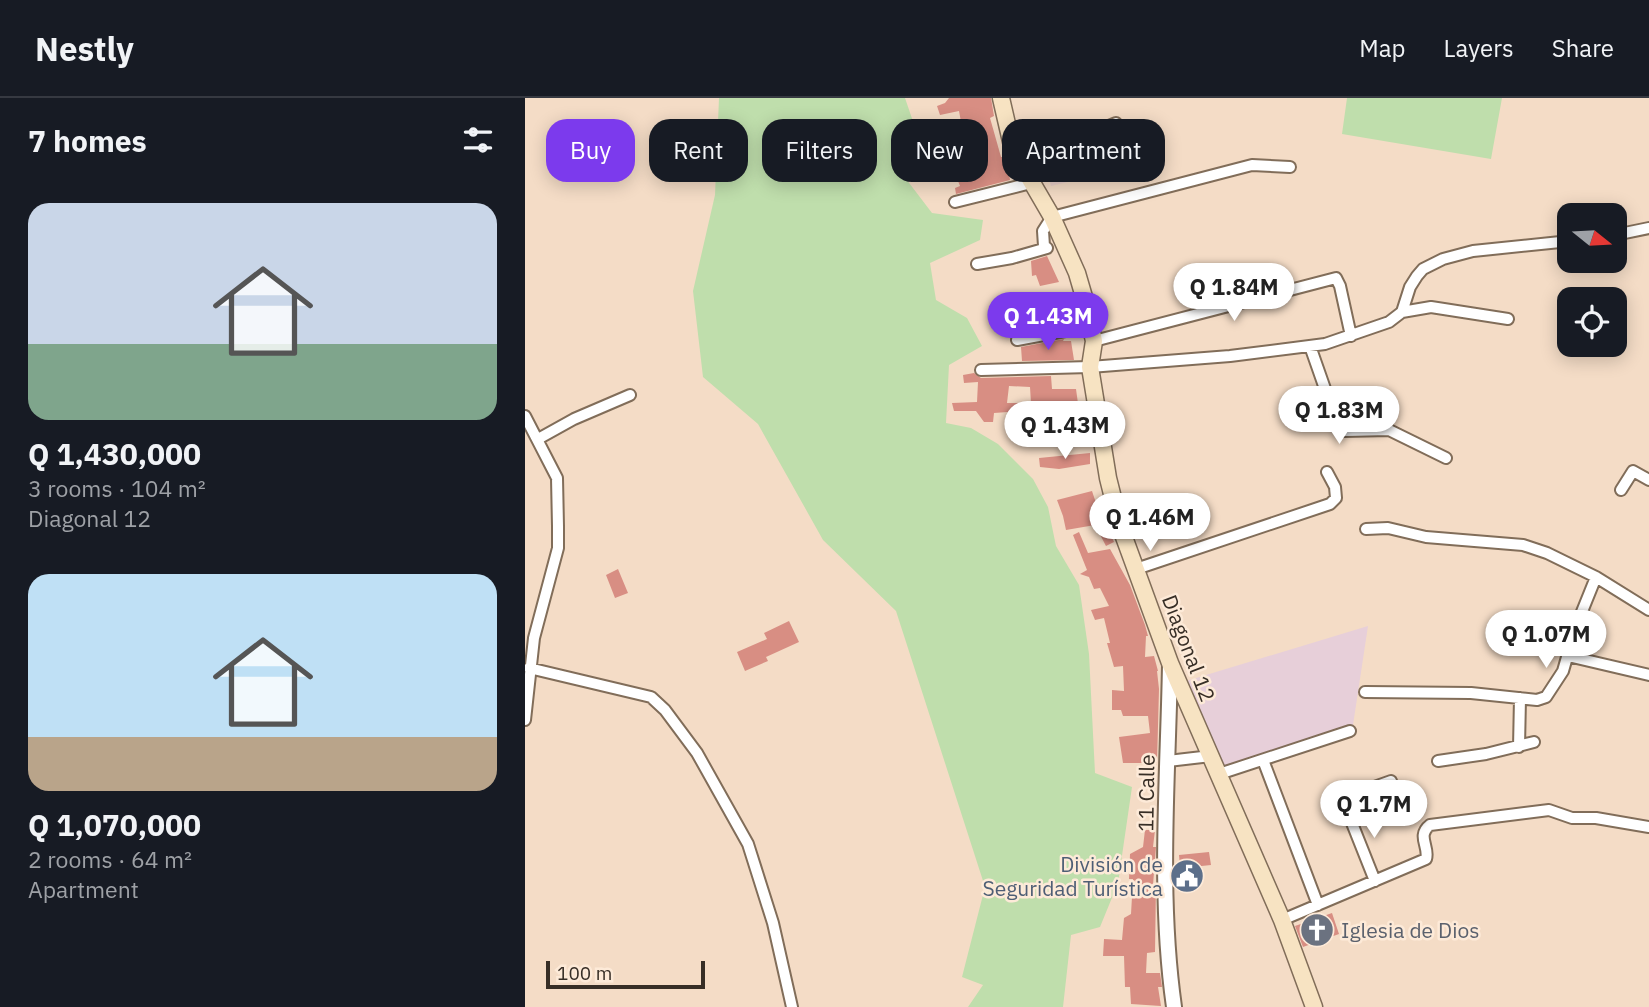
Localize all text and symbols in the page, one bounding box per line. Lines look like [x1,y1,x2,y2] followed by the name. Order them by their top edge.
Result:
[35,27,134,70] text: Nestly
[1359,32,1406,64] text: Map
[1444,32,1514,64] text: Layers
[1552,32,1614,64] text: Share
[546,119,635,182] chip: Buy
[649,119,748,182] chip: Rent
[762,119,877,182] chip: Filters
[891,119,988,182] chip: New
[1002,119,1165,182] chip: Apartment
[28,121,147,160] text: 7 homes
[459,121,497,159] icon: filters
[1557,203,1627,273] north arrow
[1557,203,1627,357] map controls
[200,248,326,374] icon: home
[1169,264,1299,323] pin: Q 1.84M
[1189,271,1279,301] text: Q 1.84M
[1557,287,1627,357] button: locate
[983,292,1113,352] pin: Q 1.43M
[1003,300,1093,330] text: Q 1.43M
[1274,386,1404,446] pin: Q 1.83M
[1294,394,1384,424] text: Q 1.83M
[1000,402,1130,461] pin: Q 1.43M
[1020,409,1110,439] text: Q 1.43M
[28,434,201,473] text: Q 1,430,000
[28,473,206,503] text: 3 rooms · 104 m²
[1085,494,1215,553] pin: Q 1.46M
[1105,501,1195,531] text: Q 1.46M
[28,503,151,533] text: Diagonal 12
[1156,591,1222,705] street label: Diagonal 12
[1481,610,1611,670] pin: Q 1.07M
[1501,618,1591,648] text: Q 1.07M
[200,619,326,745] icon: home
[1131,754,1161,832] street label: 11 Calle
[1317,780,1431,840] pin: Q 1.7M
[1336,788,1412,818] text: Q 1.7M
[28,805,201,844] text: Q 1,070,000
[28,844,192,874] text: 2 rooms · 64 m²
[983,850,1163,902] place label: División de Seguridad Turística
[1168,857,1206,895] public building icon: División de Seguridad Turística
[28,874,139,904] text: Apartment
[1298,911,1336,949] church icon: Iglesia de Dios
[1341,916,1479,944] place label: Iglesia de Dios
[546,958,705,990] scale bar
[557,961,612,985] text: 100 m

